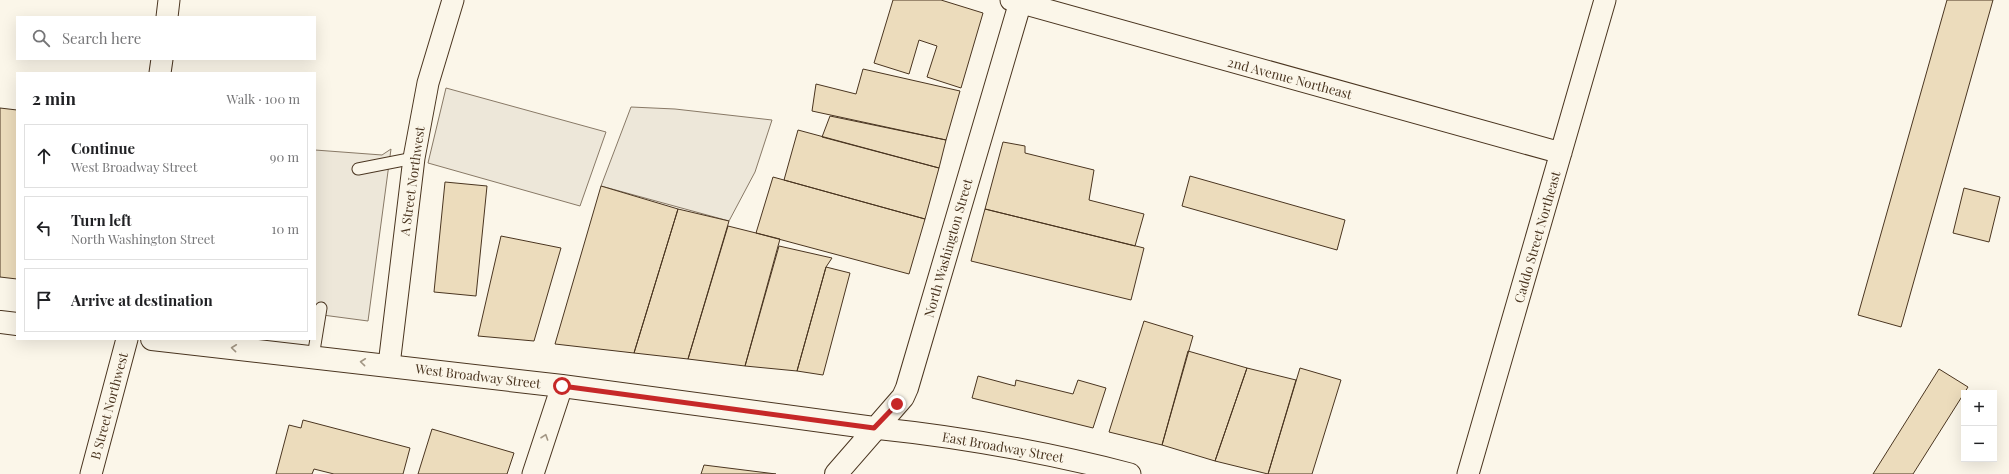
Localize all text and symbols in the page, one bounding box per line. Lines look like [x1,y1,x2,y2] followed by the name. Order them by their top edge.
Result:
[16,16,316,60] search box
[30,27,52,49] icon: search
[62,28,141,48] text: Search here
[1226,53,1355,102] street label: 2nd Avenue Northeast
[32,87,76,109] text: 2 min
[227,90,300,107] text: Walk · 100 m
[395,125,428,238] street label: A Street Northwest
[71,138,135,158] text: Continue
[33,145,55,167] icon: ahead
[270,148,299,165] text: 90 m
[71,158,197,175] text: West Broadway Street
[1510,169,1564,305] street label: Caddo Street Northeast
[920,176,976,319] street label: North Washington Street
[71,210,132,230] text: Turn left
[33,217,55,239] icon: left
[272,220,299,237] text: 10 m
[71,230,215,247] text: North Washington Street
[33,289,55,311] icon: arrive
[71,290,213,310] text: Arrive at destination
[231,344,237,353] one-way arrow
[86,350,131,461] street label: B Street Northwest
[360,358,366,367] one-way arrow
[413,359,542,392] street label: West Broadway Street
[553,377,571,395] route start
[1961,390,1997,462] map controls
[1961,390,1997,426] button: +
[888,395,906,413] route end
[1961,426,1997,462] button: −
[941,427,1066,466] street label: East Broadway Street
[540,434,549,441] one-way arrow

